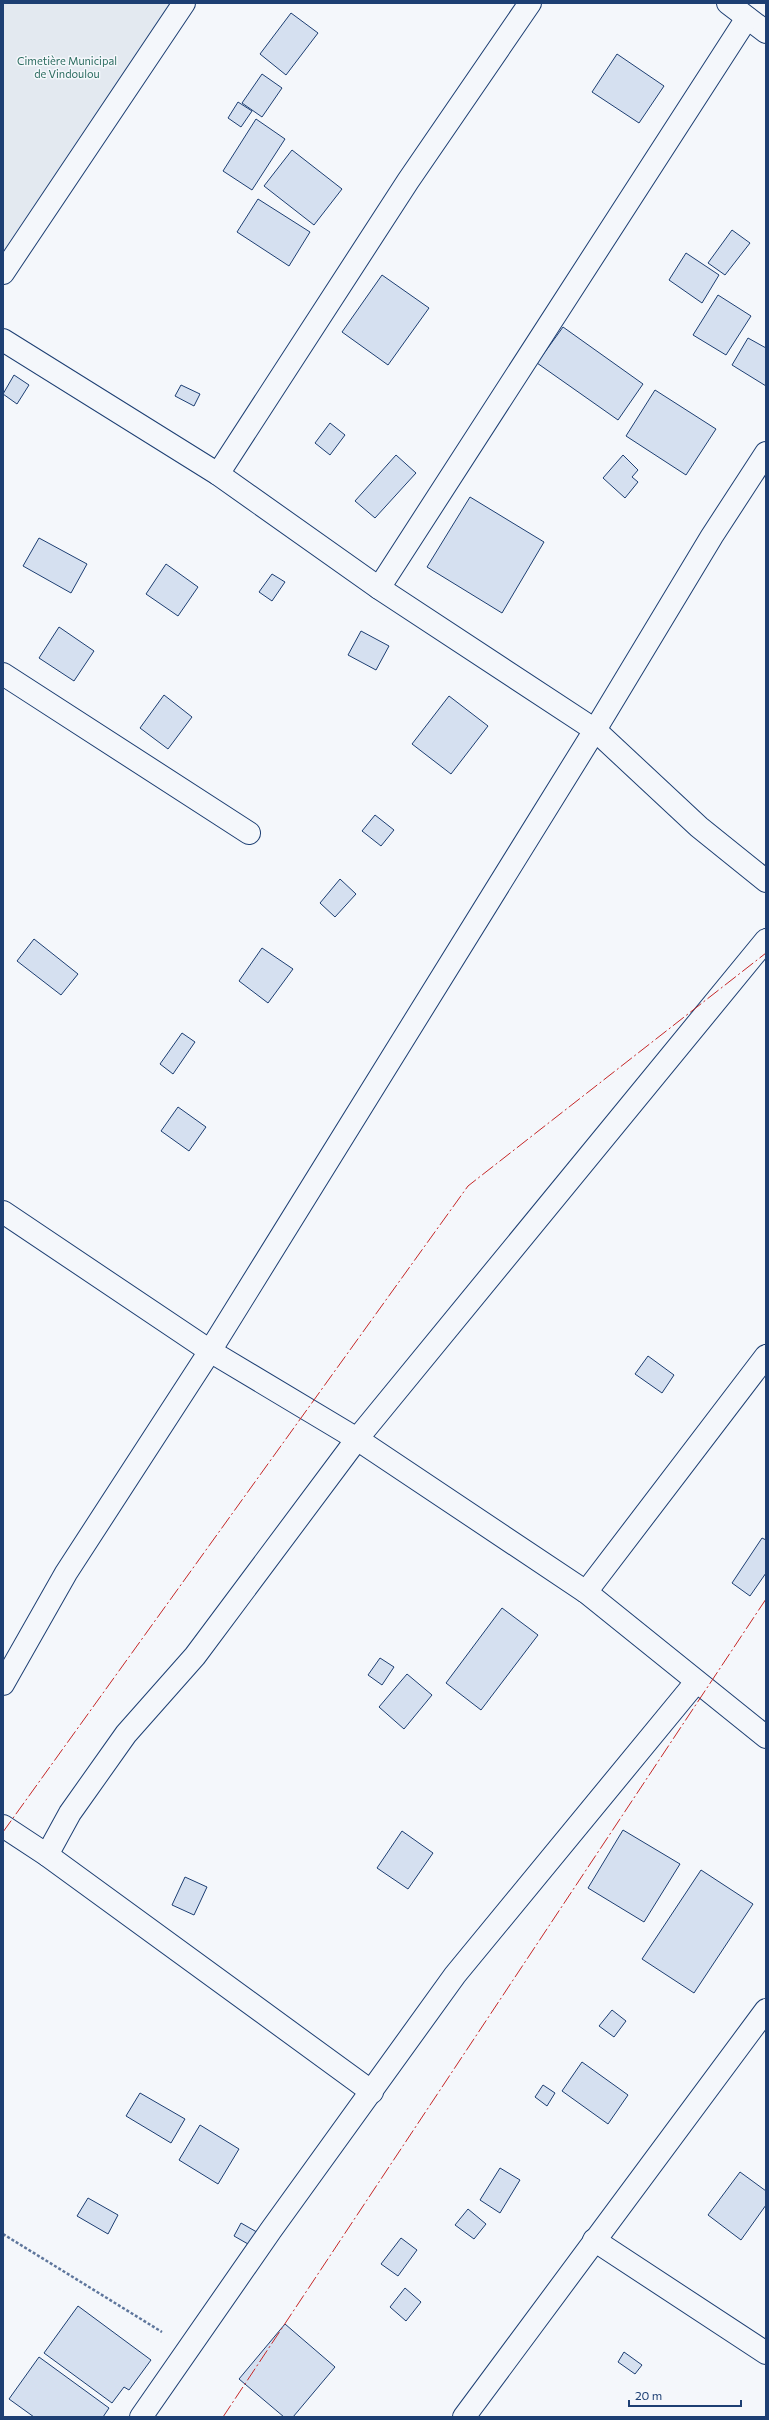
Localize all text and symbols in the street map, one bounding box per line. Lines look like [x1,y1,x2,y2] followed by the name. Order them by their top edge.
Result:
[17,54,117,80] park label: Cimetière Municipal de Vindoulou
[629,2382,741,2408] scale bar
[635,2388,662,2402] text: 20 m

